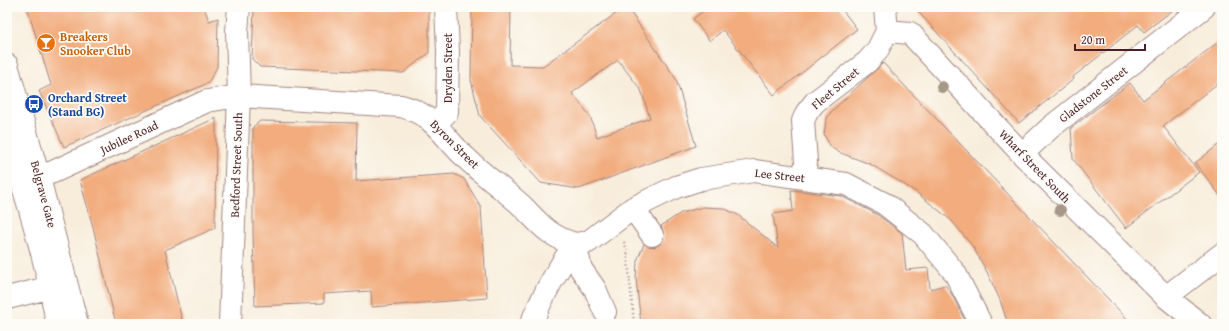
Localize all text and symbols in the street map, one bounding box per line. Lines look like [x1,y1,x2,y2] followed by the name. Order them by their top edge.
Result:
[1075,26,1145,52] scale bar
[60,28,131,59] place label: Breakers Snooker Club
[1081,31,1105,48] text: 20 m
[35,32,57,54] bar icon: Breakers Snooker Club
[439,32,456,103] street label: Dryden Street
[1055,61,1132,126] street label: Gladstone Street
[807,62,863,113] street label: Fleet Street
[48,89,127,120] place label: Orchard Street (Stand BG)
[23,93,45,115] bus stop icon: Orchard Street (Stand BG)
[226,112,246,218] street label: Bedford Street South
[95,116,161,159] street label: Jubilee Road
[427,116,484,173] street label: Byron Street
[995,125,1075,207] street label: Wharf Street South
[27,159,61,230] street label: Belgrave Gate
[754,164,807,186] street label: Lee Street

